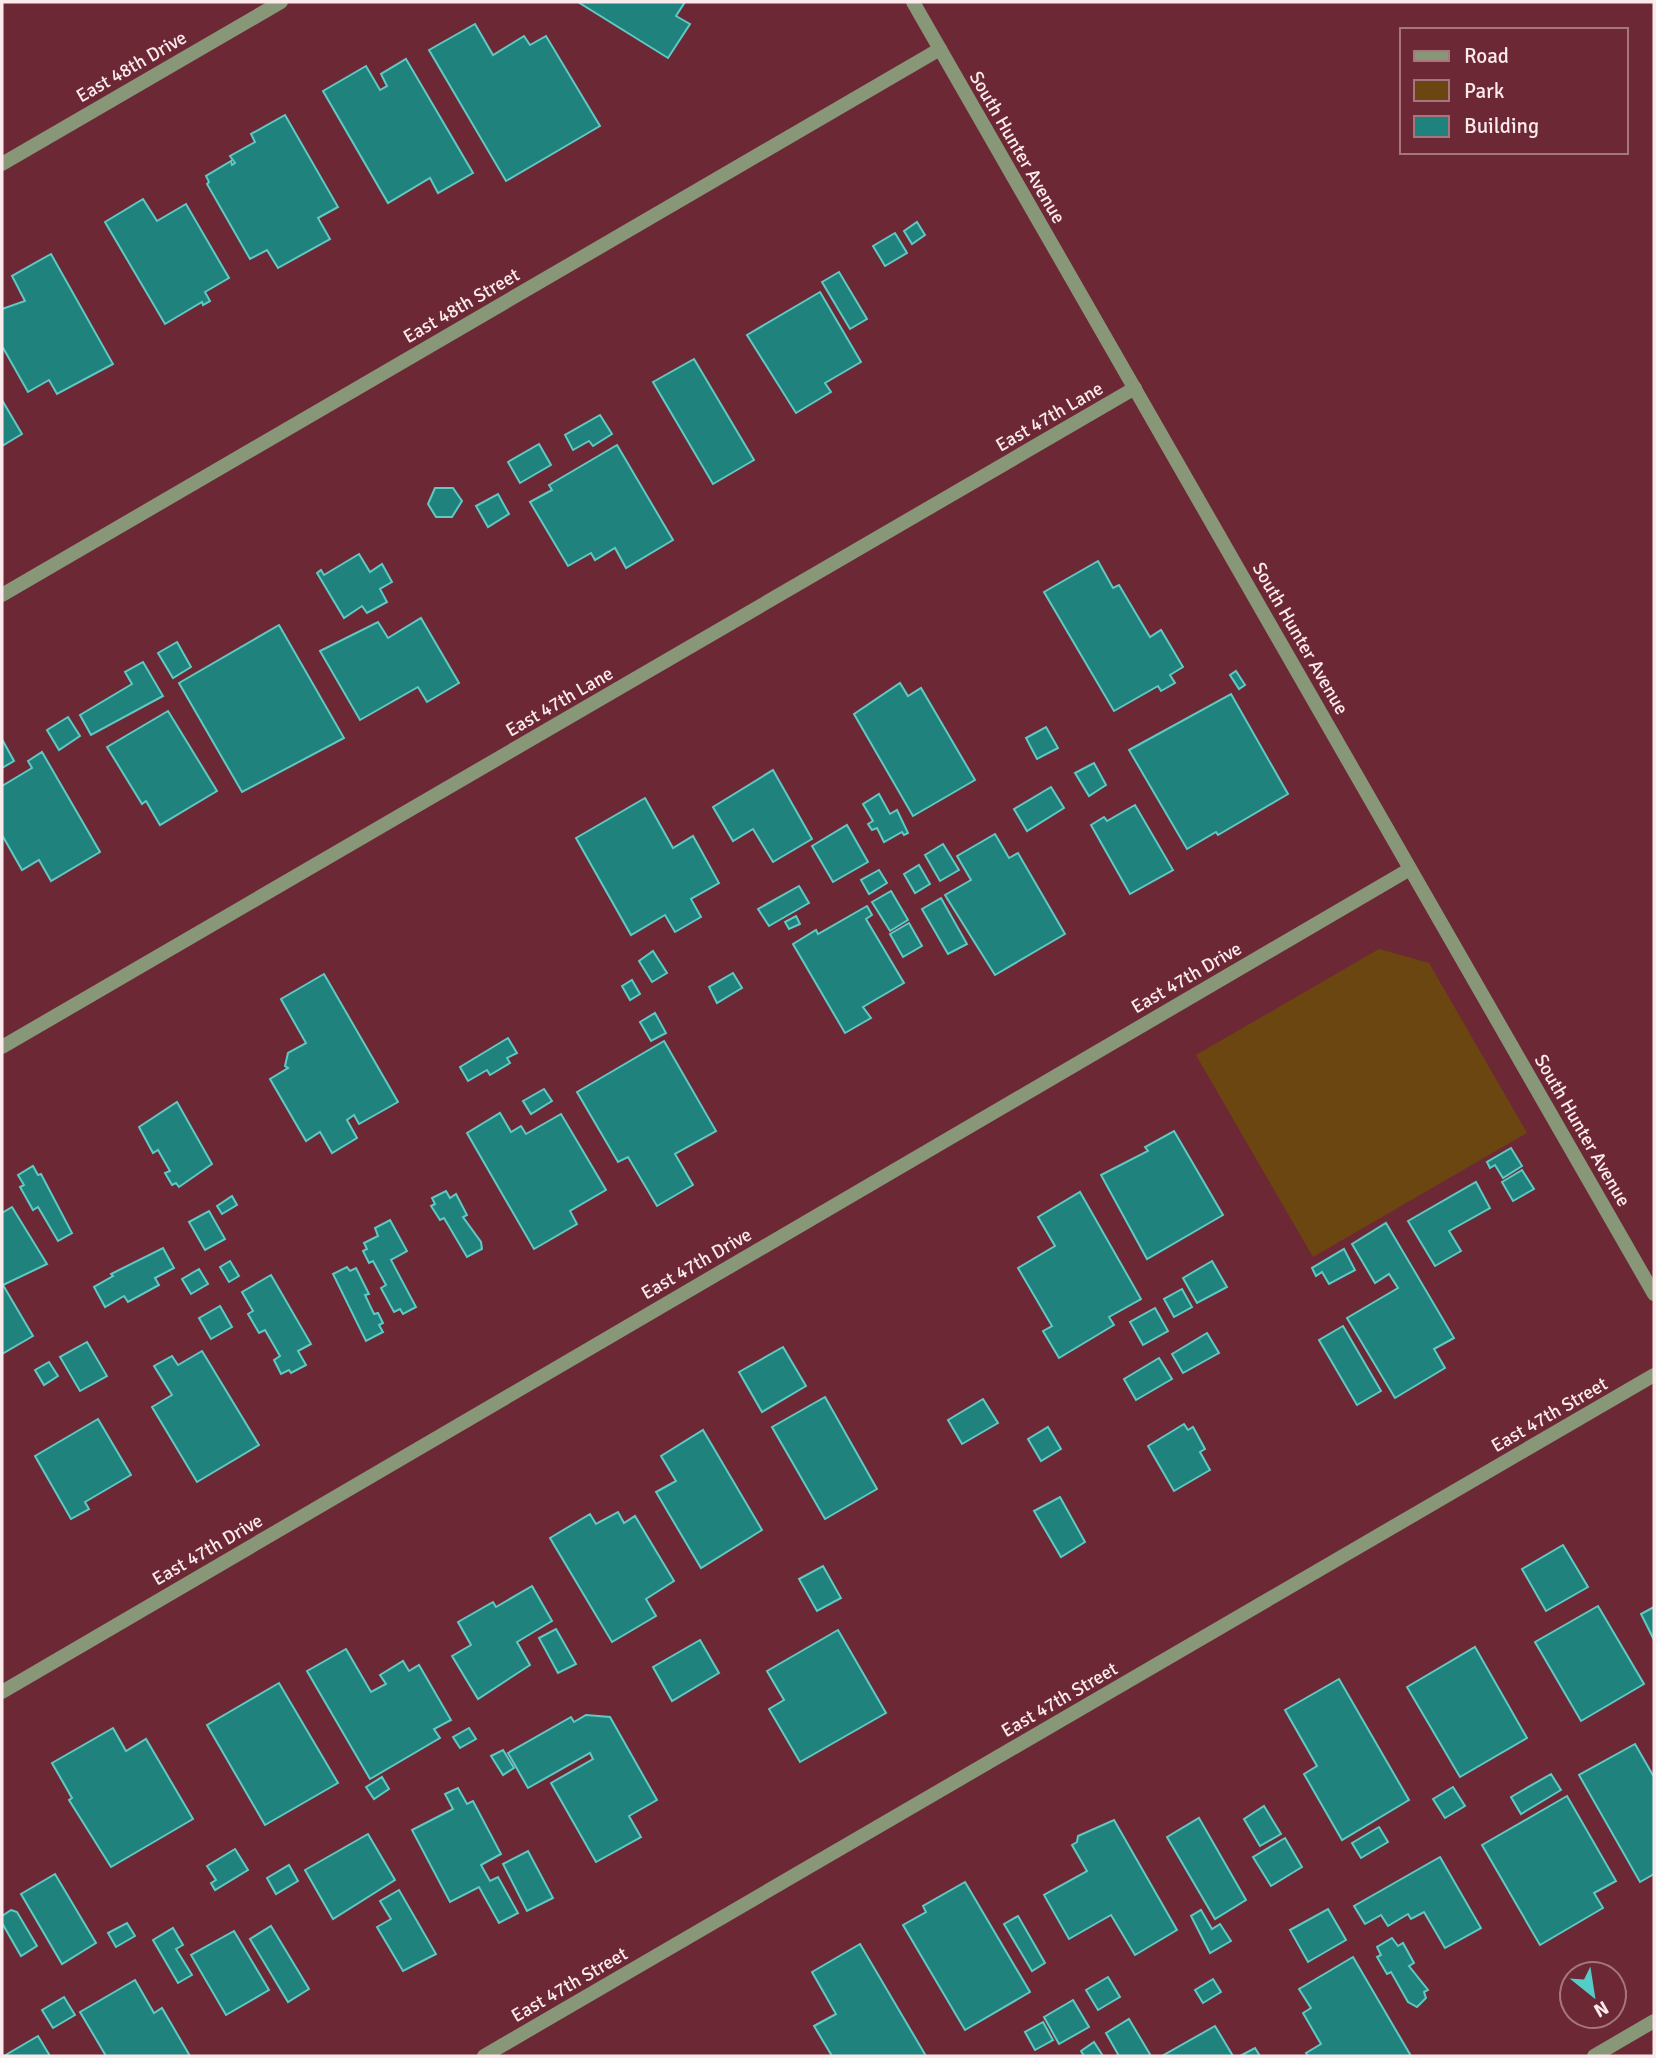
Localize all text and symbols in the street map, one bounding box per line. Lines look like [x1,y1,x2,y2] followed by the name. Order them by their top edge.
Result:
[72,26,191,108] street label: East 48th Drive
[1400,28,1628,154] legend
[1464,43,1509,69] text: Road
[964,67,1071,228] street label: South Hunter Avenue
[1464,78,1505,104] text: Park
[1464,113,1539,139] text: Building
[399,263,524,349] street label: East 48th Street
[991,376,1108,457] street label: East 47th Lane
[1247,558,1354,719] street label: South Hunter Avenue
[501,661,618,742] street label: East 47th Lane
[1127,937,1246,1019] street label: East 47th Drive
[1529,1050,1636,1211] street label: South Hunter Avenue
[637,1223,756,1305] street label: East 47th Drive
[1487,1372,1612,1458] street label: East 47th Street
[148,1509,267,1591] street label: East 47th Drive
[997,1657,1122,1743] street label: East 47th Street
[507,1942,632,2028] street label: East 47th Street
[1558,1960,1628,2030] north arrow
[1589,1995,1613,2023] text: N

